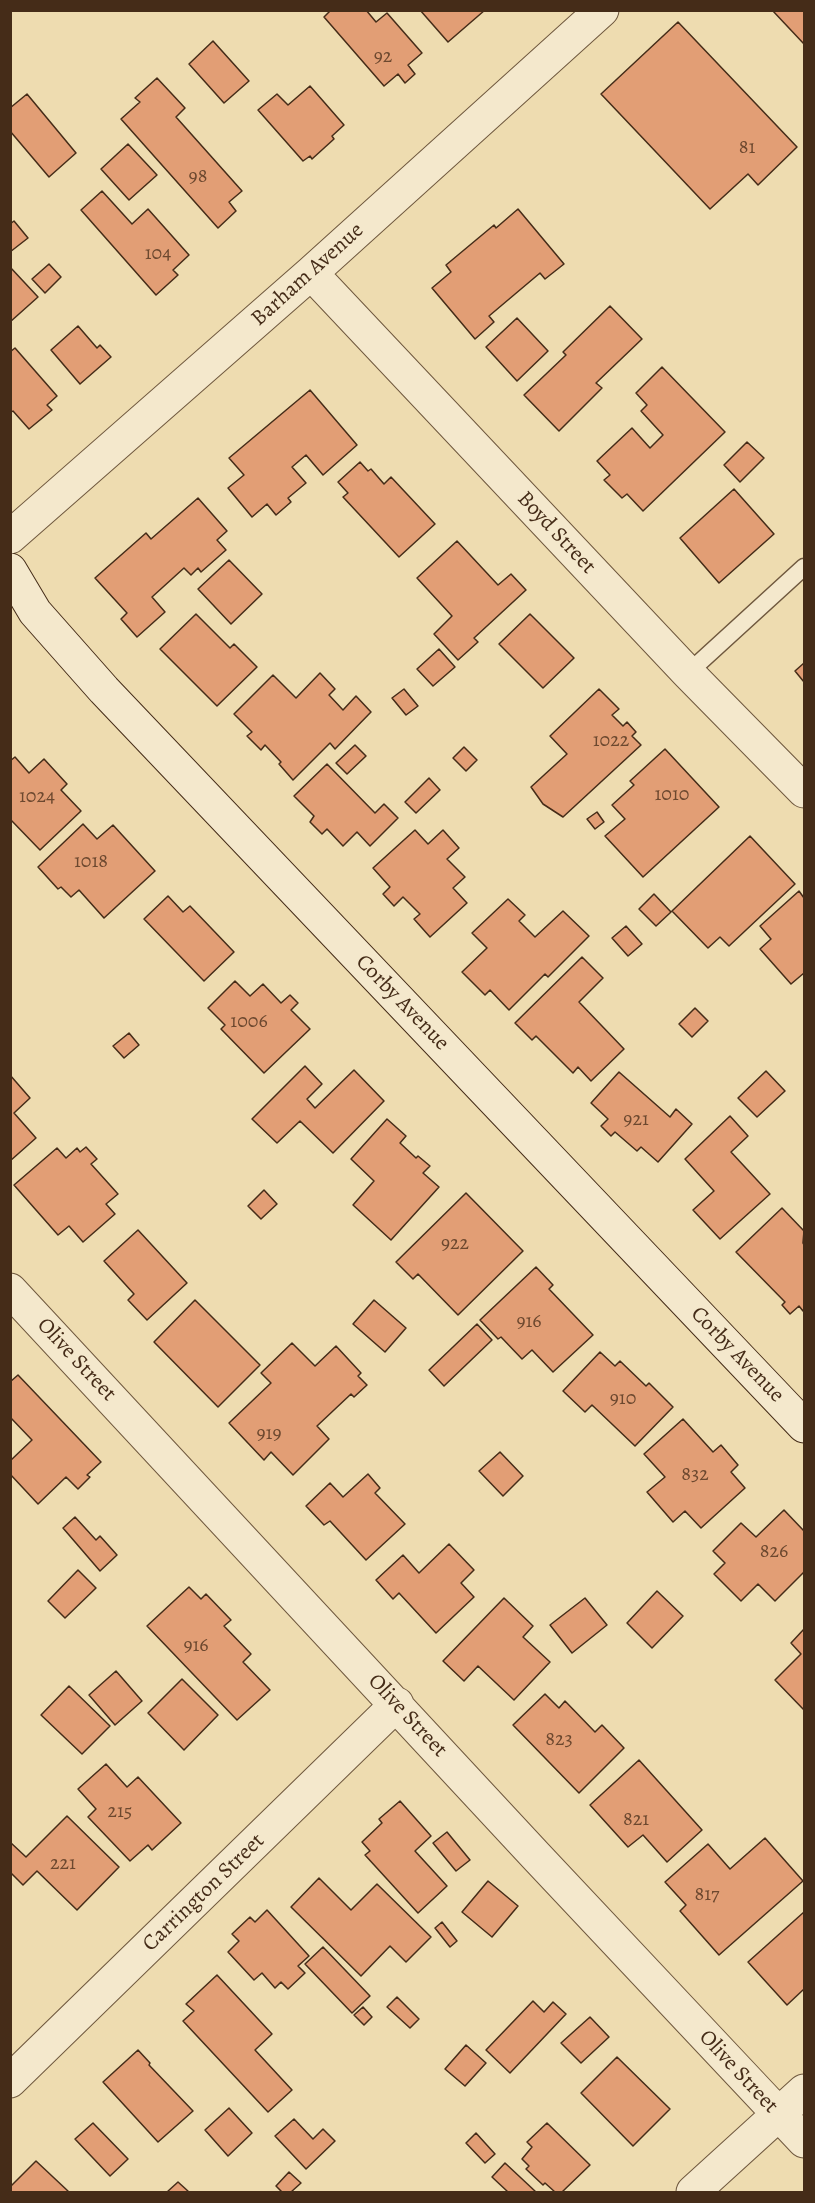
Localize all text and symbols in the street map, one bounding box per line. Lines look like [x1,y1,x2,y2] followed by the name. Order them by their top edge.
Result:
[374,45,392,69] house number: 92
[739,136,755,160] house number: 81
[189,165,207,189] house number: 98
[246,218,370,332] street label: Barham Avenue
[145,242,171,266] house number: 104
[511,486,601,580] street label: Boyd Street
[593,729,629,753] house number: 1022
[655,783,689,807] house number: 1010
[19,785,55,809] house number: 1024
[74,850,108,874] house number: 1018
[350,950,454,1056] street label: Corby Avenue
[230,1010,268,1034] house number: 1006
[623,1108,649,1132] house number: 921
[441,1232,469,1256] house number: 922
[685,1302,789,1408] street label: Corby Avenue
[516,1310,542,1334] house number: 916
[31,1313,121,1407] street label: Olive Street
[610,1387,636,1411] house number: 910
[256,1422,282,1446] house number: 919
[681,1463,709,1487] house number: 832
[760,1540,788,1564] house number: 826
[183,1634,209,1658] house number: 916
[362,1669,452,1763] street label: Olive Street
[545,1728,573,1752] house number: 823
[108,1800,132,1824] house number: 215
[623,1808,649,1832] house number: 821
[138,1828,270,1958] street label: Carrington Street
[50,1852,76,1876] house number: 221
[695,1883,719,1907] house number: 817
[693,2025,783,2119] street label: Olive Street

